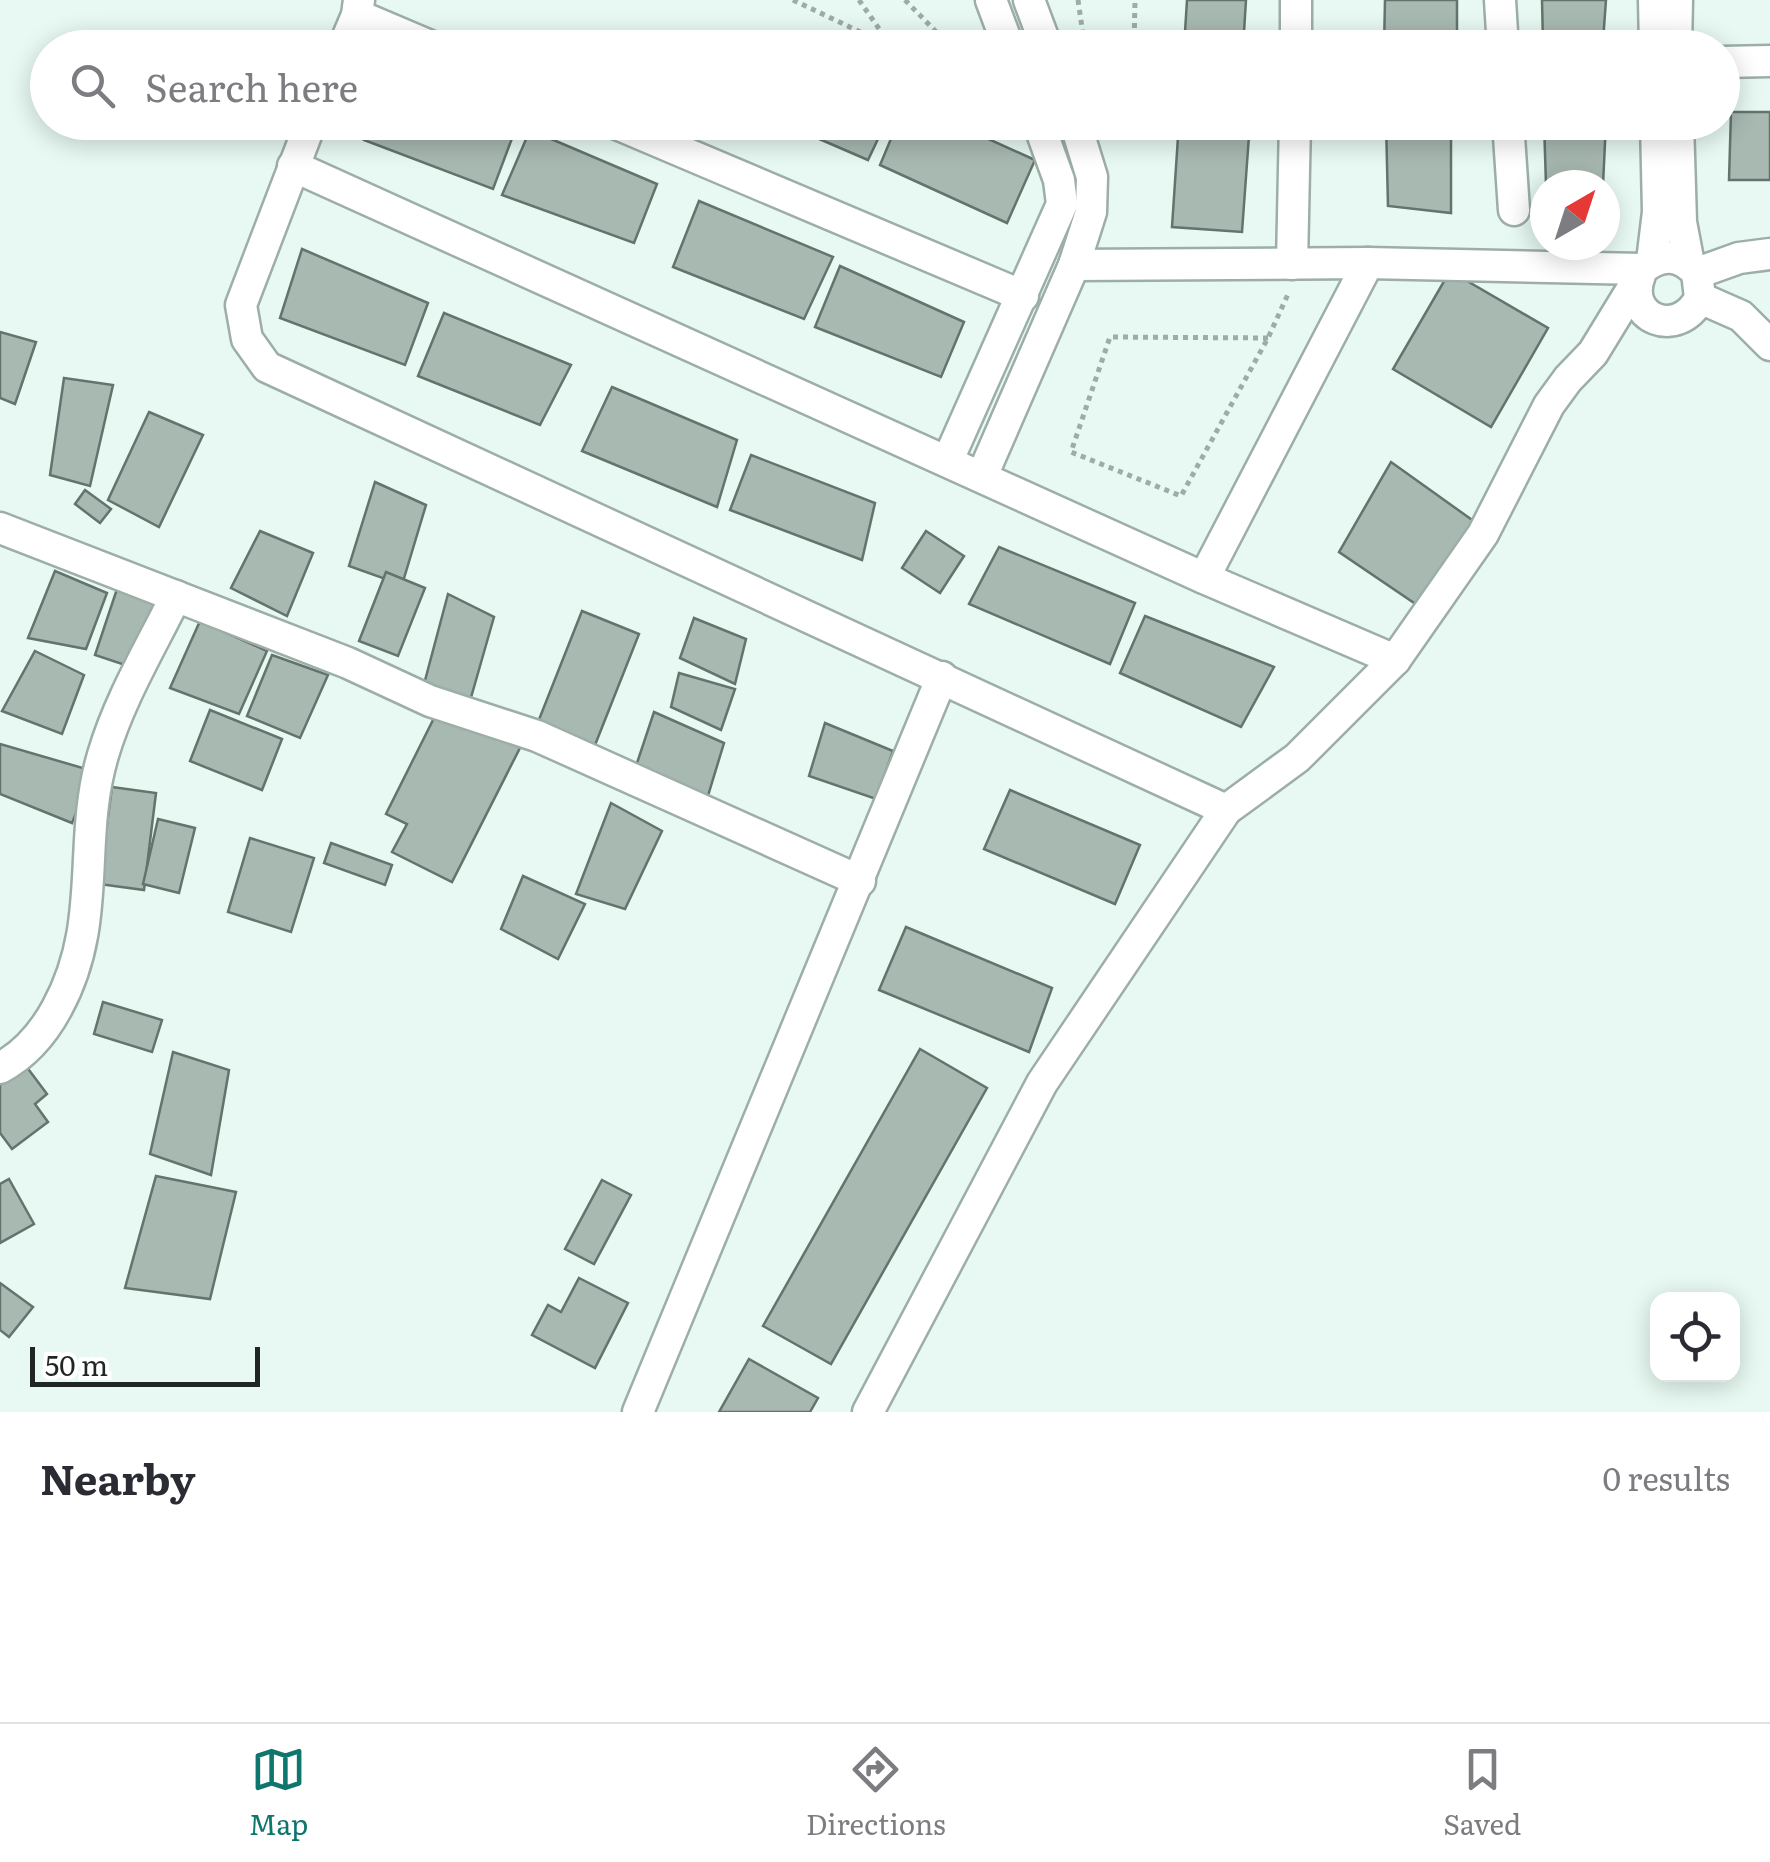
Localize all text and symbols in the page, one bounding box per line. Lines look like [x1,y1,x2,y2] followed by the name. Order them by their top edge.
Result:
[30,30,1740,140] search box
[145,57,358,114] text: Search here
[65,58,120,113] icon: search
[1530,170,1620,260] north arrow
[1650,1292,1740,1382] map controls
[1650,1292,1740,1382] button: locate
[30,1342,260,1386] scale bar
[45,1343,108,1385] text: 50 m
[40,1446,196,1508] text: Nearby
[1602,1453,1730,1501] text: 0 results
[249,1742,308,1844] tab: Map
[806,1742,946,1844] tab: Directions
[1443,1742,1521,1844] tab: Saved

